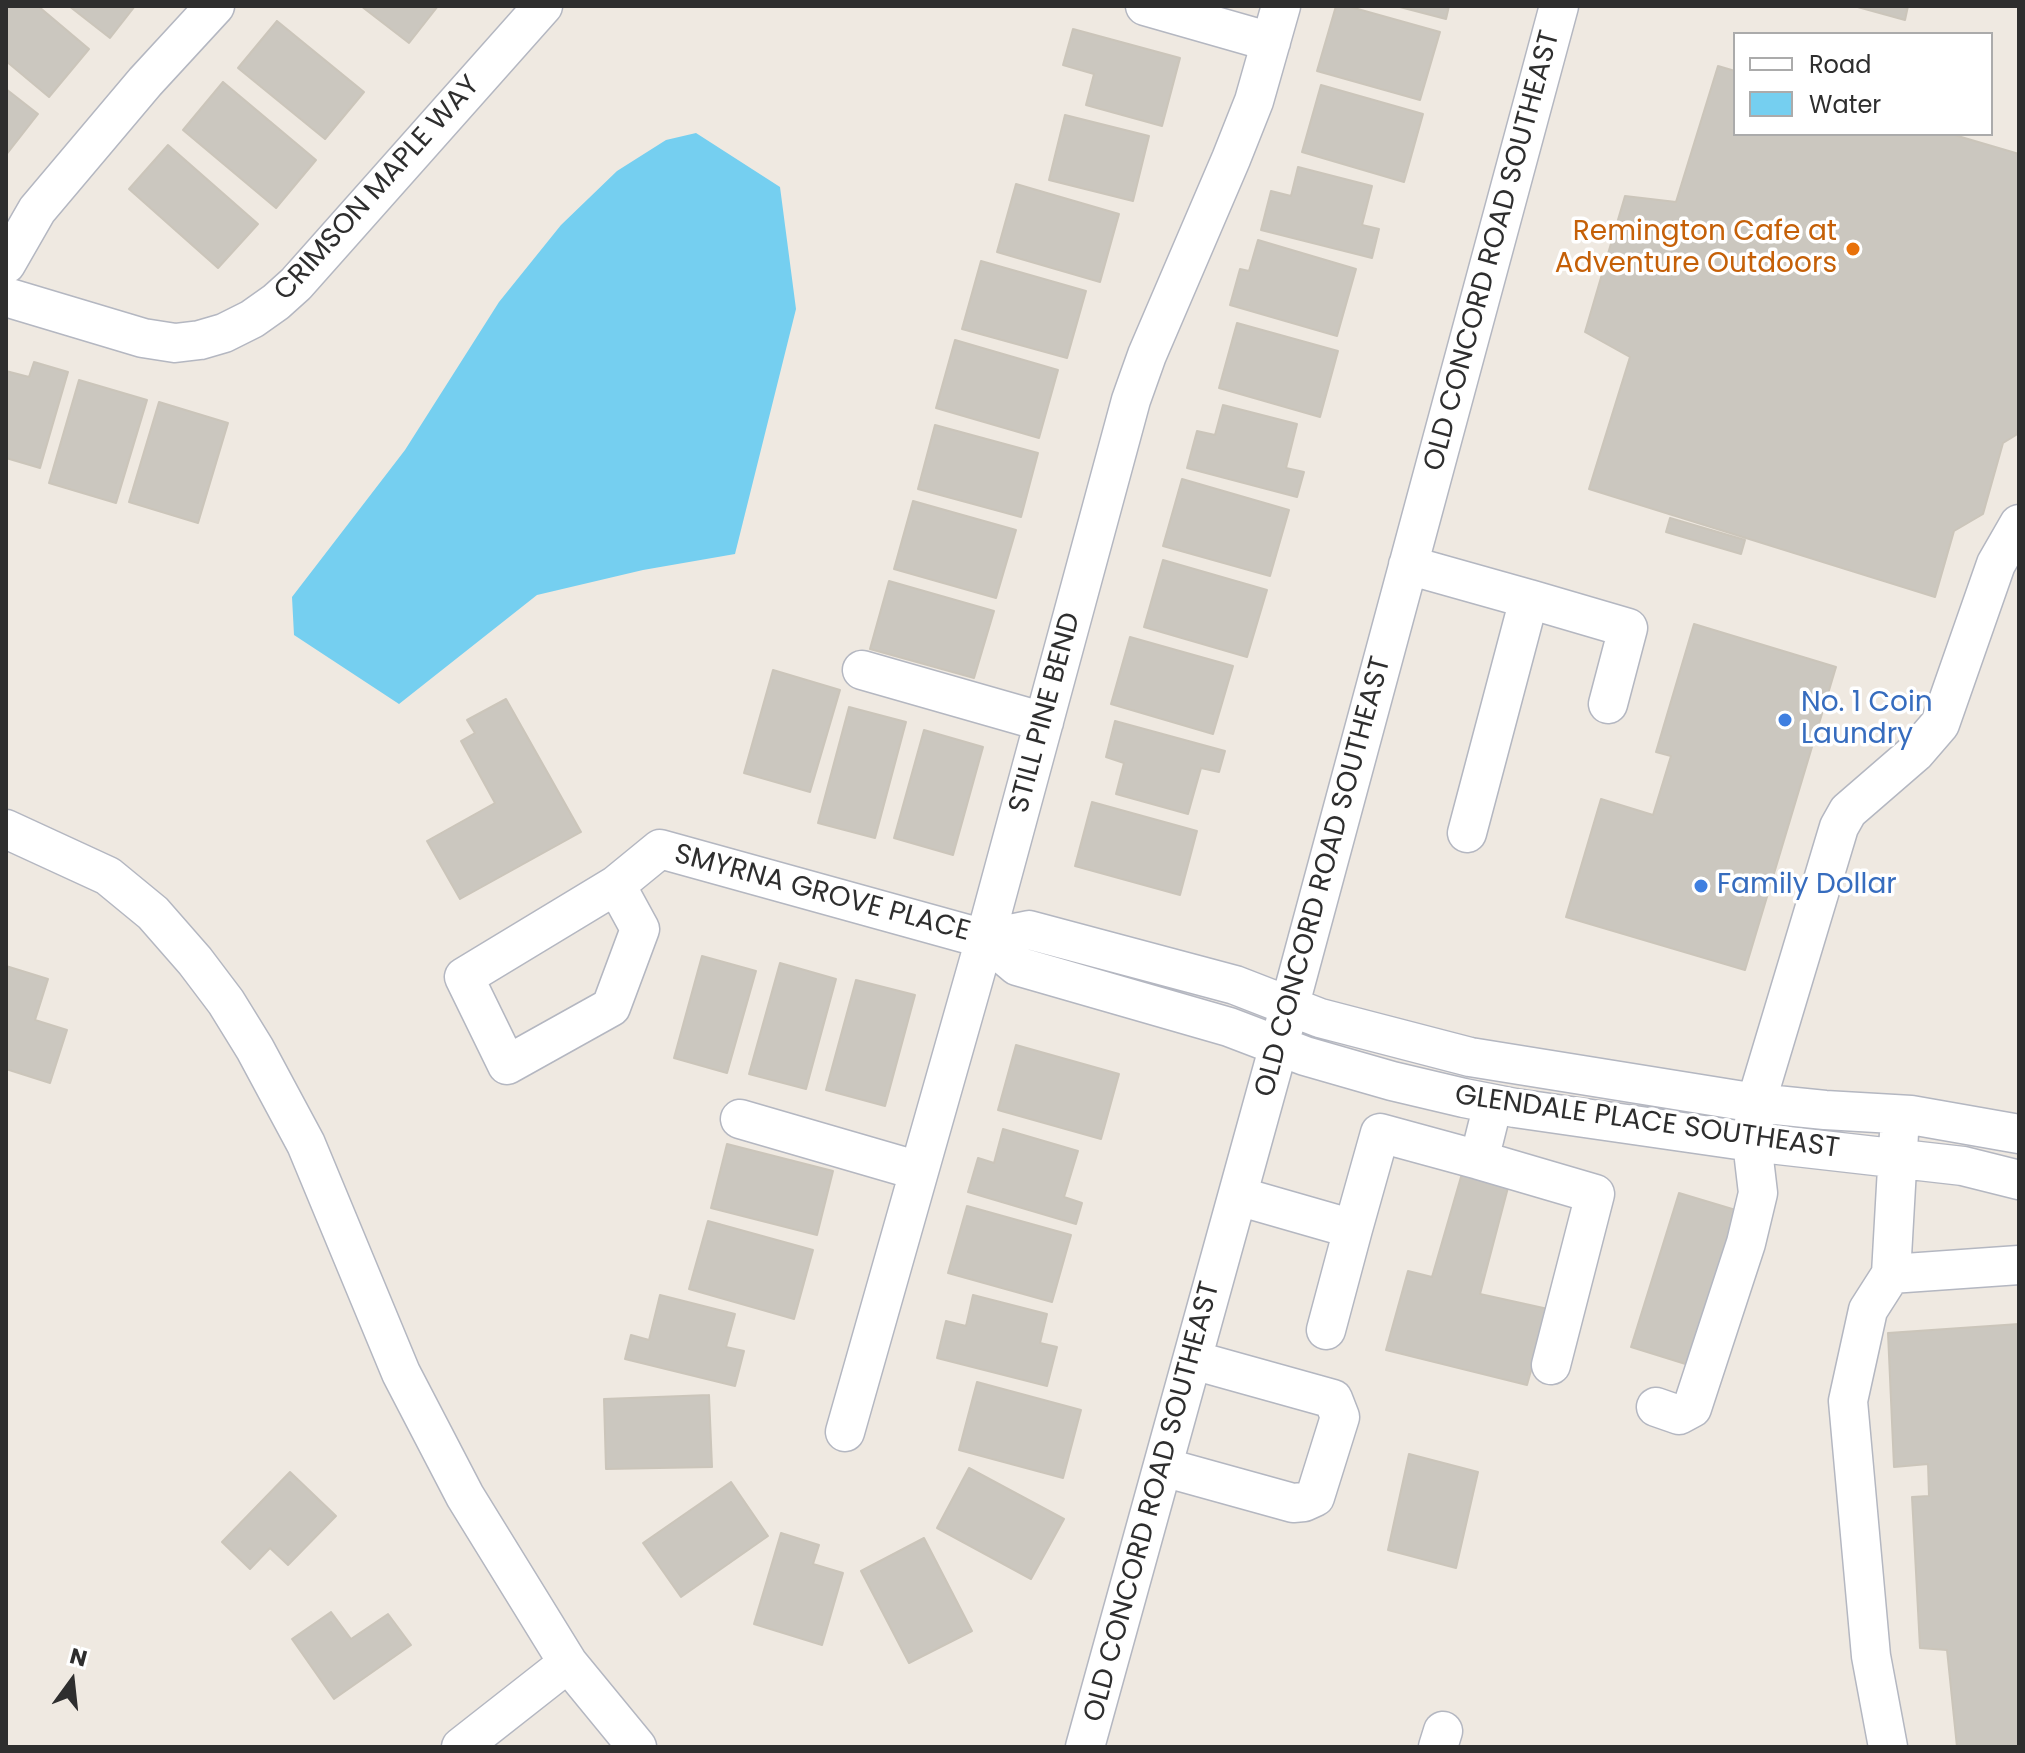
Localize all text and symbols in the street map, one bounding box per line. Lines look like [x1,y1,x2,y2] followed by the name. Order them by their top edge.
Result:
[1418,27,1568,475] street label: OLD CONCORD ROAD SOUTHEAST
[1733,32,1993,136] legend
[1809,48,1871,81] text: Road
[268,70,488,308] street label: CRIMSON MAPLE WAY
[1809,88,1881,121] text: Water
[1555,216,1837,282] place label: Remington Cafe at Adventure Outdoors
[1844,240,1862,258] marker: Remington Cafe at Adventure Outdoors
[1003,609,1089,817] street label: STILL PINE BEND
[1249,653,1399,1101] street label: OLD CONCORD ROAD SOUTHEAST
[1801,687,1933,753] place label: No. 1 Coin Laundry
[1776,711,1794,729] marker: No. 1 Coin Laundry
[670,838,974,950] street label: SMYRNA GROVE PLACE
[1717,869,1897,903] place label: Family Dollar
[1692,877,1710,895] marker: Family Dollar
[1453,1079,1841,1167] street label: GLENDALE PLACE SOUTHEAST
[1078,1278,1228,1726] street label: OLD CONCORD ROAD SOUTHEAST
[66,1640,90,1674] text: N
[32,1641,112,1721] north arrow

